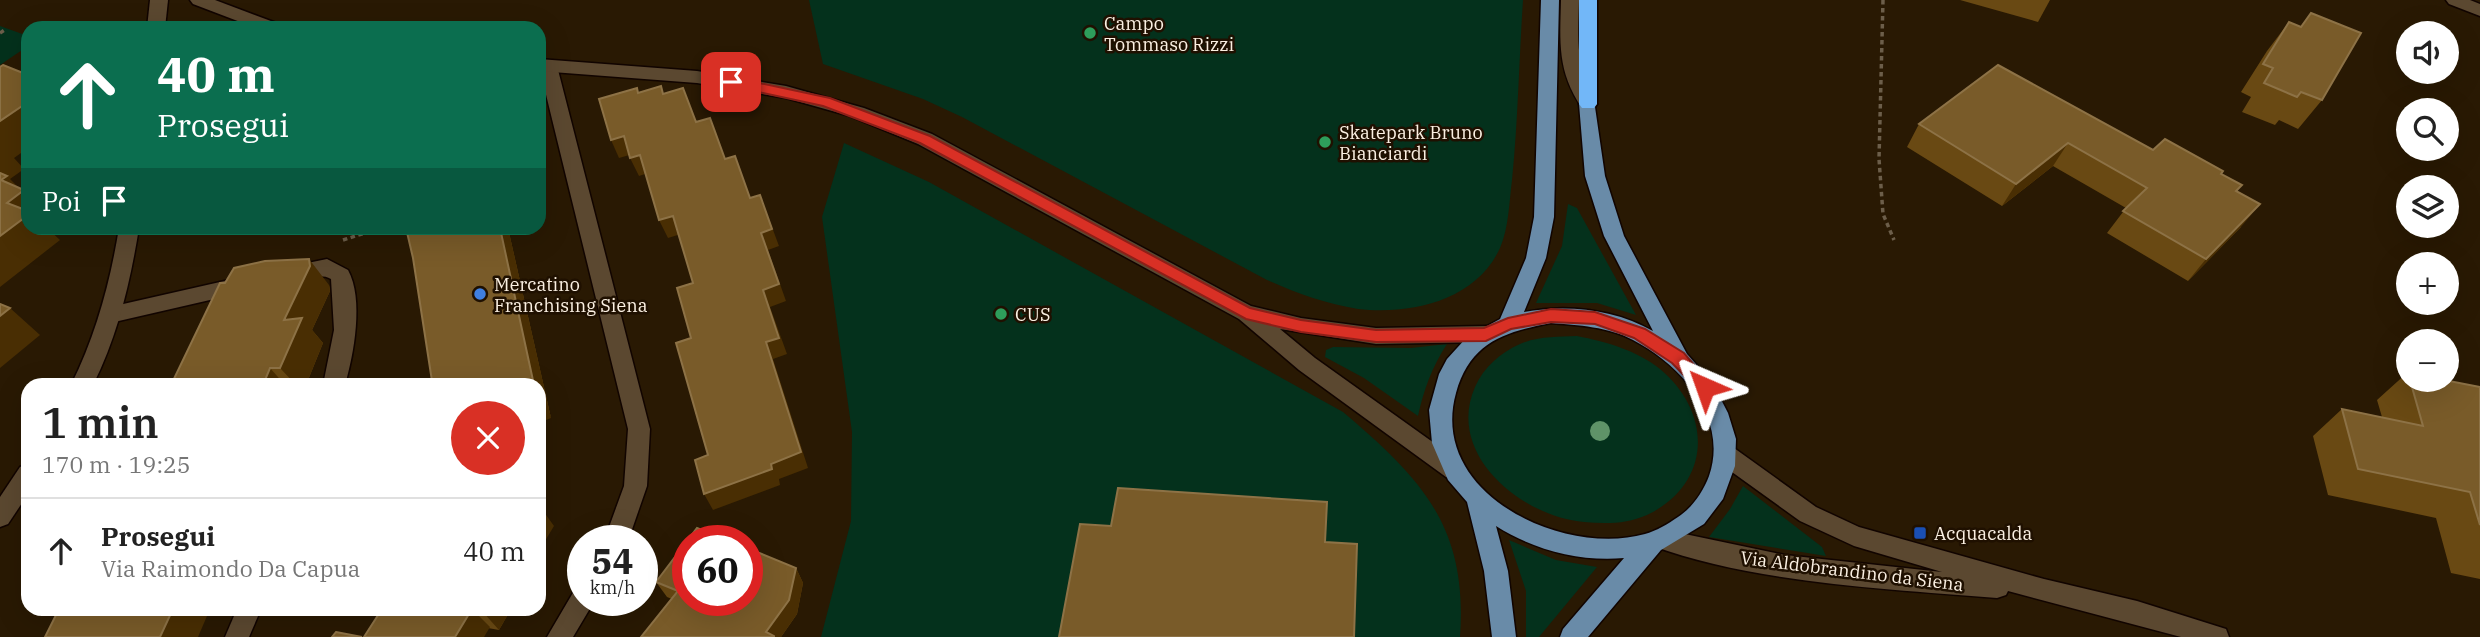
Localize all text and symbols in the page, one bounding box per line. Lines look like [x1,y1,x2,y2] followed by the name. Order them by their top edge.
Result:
[1104,12,1234,56] place label: Campo Tommaso Rizzi
[2396,21,2459,392] map controls
[2396,21,2459,84] button: sound
[1082,25,1098,41] marker: Campo Tommaso Rizzi
[157,42,275,105] text: 40 m
[42,49,133,140] icon: ahead
[701,52,761,112] pin
[712,63,750,101] icon: arrive
[2396,98,2459,161] button: search
[157,104,289,146] text: Prosegui
[1339,121,1483,165] place label: Skatepark Bruno Bianciardi
[1317,134,1333,150] marker: Skatepark Bruno Bianciardi
[2396,175,2459,238] button: layers
[95,182,133,220] icon: arrive
[42,184,81,218] text: Poi
[2396,252,2459,315] button: +
[494,273,648,317] place label: Mercatino Franchising Siena
[472,286,488,302] marker: Mercatino Franchising Siena
[1015,303,1051,326] place label: CUS
[993,306,1009,322] marker: CUS
[2396,329,2459,392] button: −
[1668,350,1742,424] position arrow
[42,395,159,450] text: 1 min
[451,401,525,475] button: close
[42,449,191,479] text: 170 m · 19:25
[101,519,215,553] text: Prosegui
[1934,522,2033,545] place label: Acquacalda
[672,525,763,616] speed limit sign: 60
[1912,525,1928,541] marker: Acquacalda
[42,532,80,570] icon: ahead
[463,534,525,568] text: 40 m
[591,538,634,584] text: 54
[1739,546,1965,596] street label: Via Aldobrandino da Siena
[101,553,360,583] text: Via Raimondo Da Capua
[590,576,635,599] text: km/h

